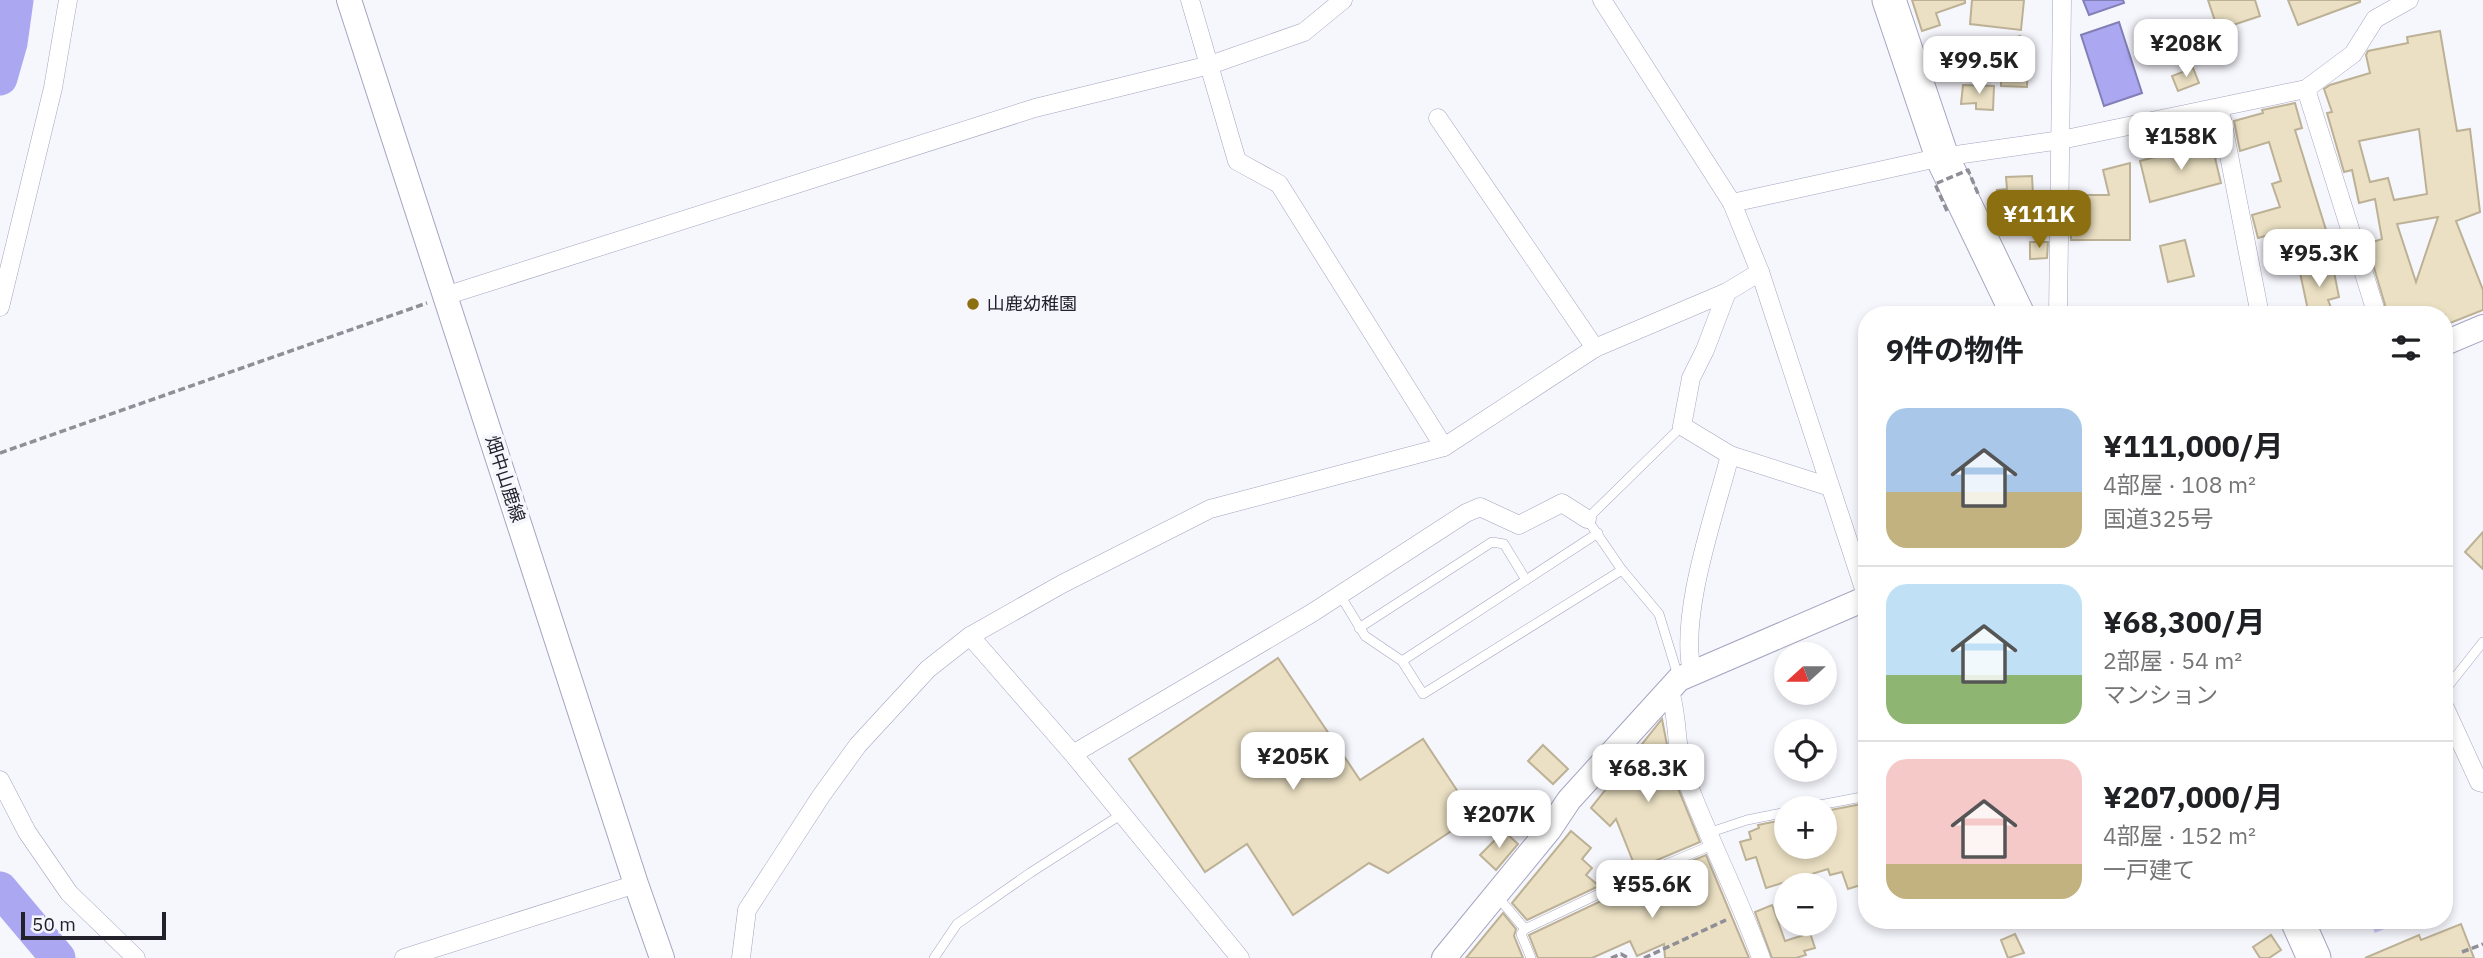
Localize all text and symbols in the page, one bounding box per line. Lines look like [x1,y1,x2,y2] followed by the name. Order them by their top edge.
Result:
[2137,20,2235,79] pin: ¥208K
[2150,27,2222,57] text: ¥208K
[1922,36,2036,96] pin: ¥99.5K
[1939,44,2019,74] text: ¥99.5K
[2132,113,2230,172] pin: ¥158K
[2145,120,2217,150] text: ¥158K
[1990,190,2088,250] pin: ¥111K
[2003,198,2075,228] text: ¥111K
[2262,230,2376,289] pin: ¥95.3K
[2279,237,2359,267] text: ¥95.3K
[987,292,1077,315] place label: 山鹿幼稚園
[965,296,981,312] marker: 山鹿幼稚園
[2387,329,2425,367] icon: filters
[1886,330,2024,369] text: 9件の物件
[2103,426,2284,465] text: ¥111,000/月
[481,432,530,525] street label: 畑中山鹿線
[1942,436,2026,520] icon: home
[2103,469,2256,499] text: 4部屋 · 108 m²
[2103,503,2213,533] text: 国道325号
[2103,602,2266,641] text: ¥68,300/月
[1942,612,2026,696] icon: home
[1774,642,1838,705] north arrow
[1774,642,1837,936] map controls
[2103,645,2242,675] text: 2部屋 · 54 m²
[2103,679,2218,709] text: マンション
[1774,719,1837,782] button: locate
[1244,732,1342,792] pin: ¥205K
[1257,740,1329,770] text: ¥205K
[1591,744,1705,804] pin: ¥68.3K
[1608,752,1688,782] text: ¥68.3K
[2103,777,2284,816] text: ¥207,000/月
[1942,787,2026,871] icon: home
[1450,790,1548,850] pin: ¥207K
[1774,796,1837,859] button: +
[1463,798,1535,828] text: ¥207K
[2103,820,2256,850] text: 4部屋 · 152 m²
[2103,854,2195,884] text: 一戸建て
[1595,860,1709,920] pin: ¥55.6K
[1612,868,1692,898] text: ¥55.6K
[1774,873,1837,936] button: −
[21,909,166,941] scale bar
[32,912,76,936] text: 50 m

